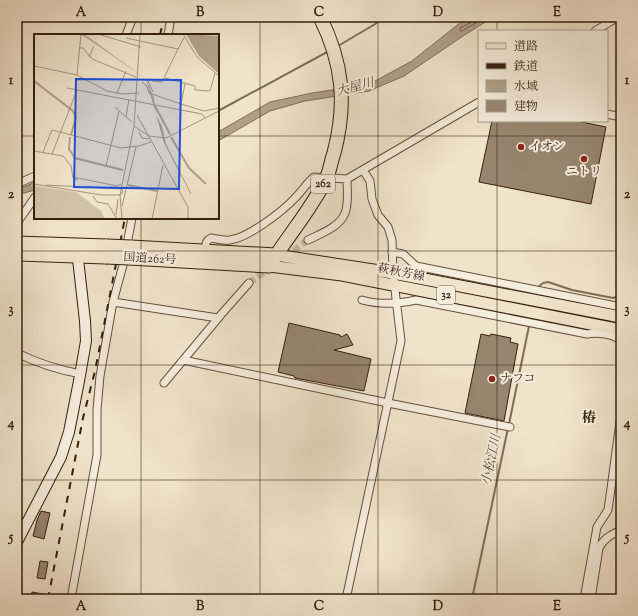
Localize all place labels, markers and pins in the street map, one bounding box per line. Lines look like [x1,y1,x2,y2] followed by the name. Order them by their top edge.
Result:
[529,138,565,156] place label: イオン
[516,142,526,152] marker: イオン
[579,154,589,164] marker: ニトリ
[566,163,602,181] place label: ニトリ
[500,370,535,388] place label: ナフコ
[487,374,497,384] marker: ナフコ

